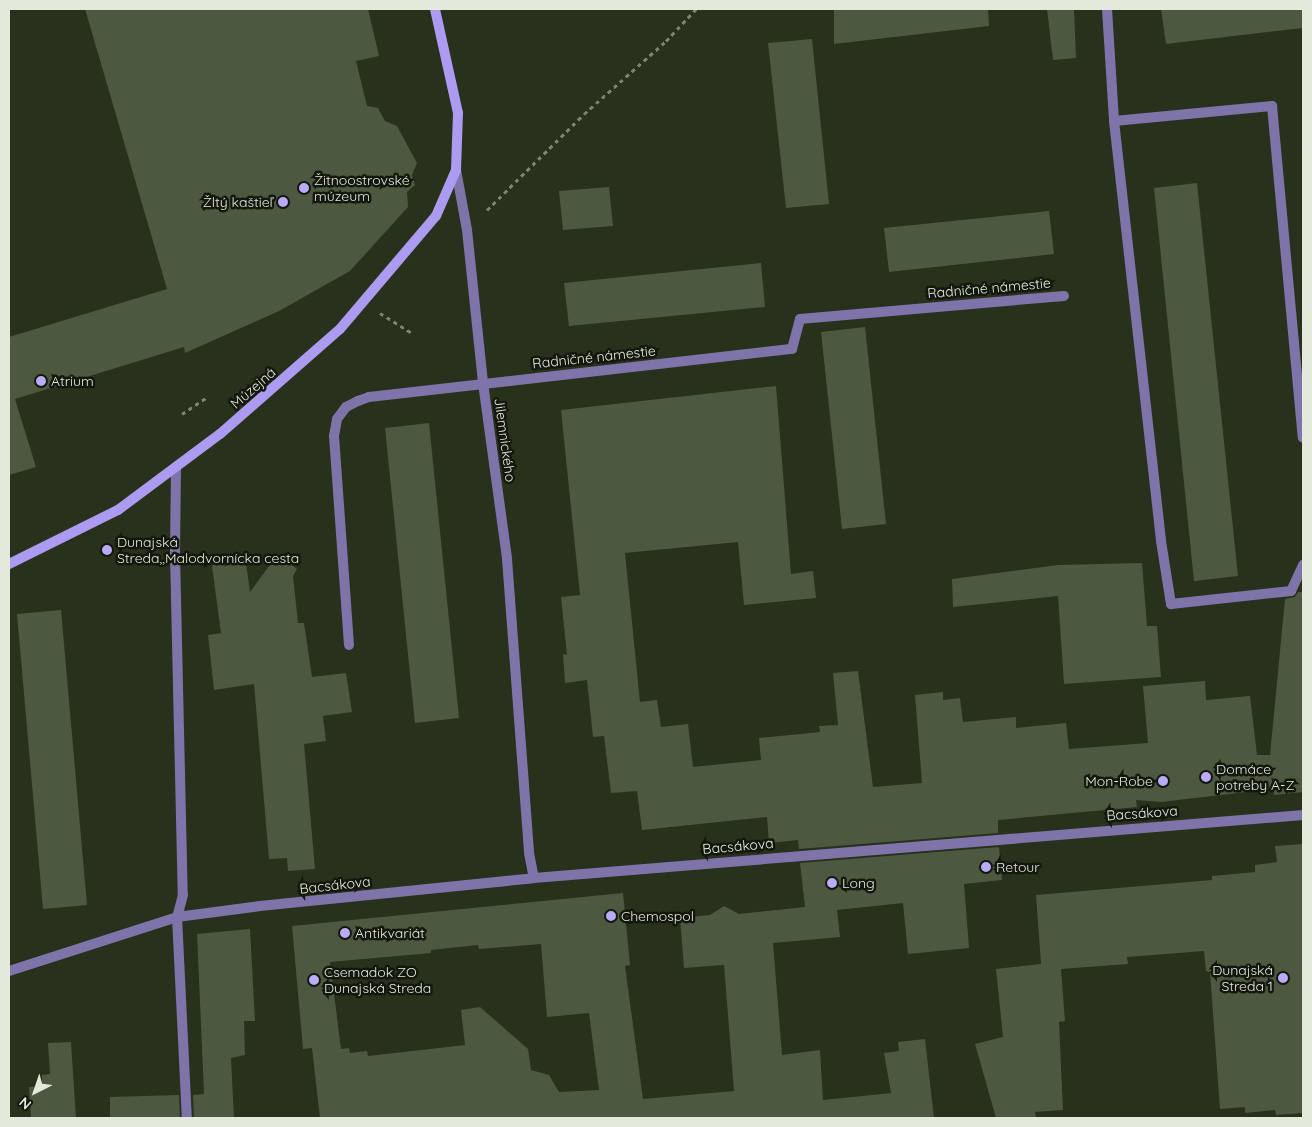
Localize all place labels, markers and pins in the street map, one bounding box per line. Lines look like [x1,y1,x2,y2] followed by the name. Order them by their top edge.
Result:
[314,172,410,204] place label: Žitnoostrovské múzeum
[298,182,310,194] marker: Žitnoostrovské múzeum
[203,194,273,210] place label: Žltý kaštieľ
[277,196,289,208] marker: Žltý kaštieľ
[51,373,94,389] place label: Atrium
[35,375,47,387] marker: Atrium
[117,534,299,566] place label: Dunajská Streda,,Malodvornícka cesta
[101,544,113,556] marker: Dunajská Streda,,Malodvornícka cesta
[1216,761,1294,794] place label: Domáce potreby A-Z
[1200,771,1212,783] marker: Domáce potreby A-Z
[1085,773,1153,789] place label: Mon-Robe
[1157,775,1169,787] marker: Mon-Robe
[996,859,1040,875] place label: Retour
[980,861,992,873] marker: Retour
[842,875,875,891] place label: Long
[826,877,838,889] marker: Long
[621,908,694,924] place label: Chemospol
[605,910,617,922] marker: Chemospol
[355,925,425,941] place label: Antikvariát
[339,927,351,939] marker: Antikvariát
[1212,962,1273,994] place label: Dunajská Streda 1
[324,964,431,996] place label: Csemadok ZO Dunajská Streda
[1277,972,1289,984] marker: Dunajská Streda 1
[308,974,320,986] marker: Csemadok ZO Dunajská Streda

